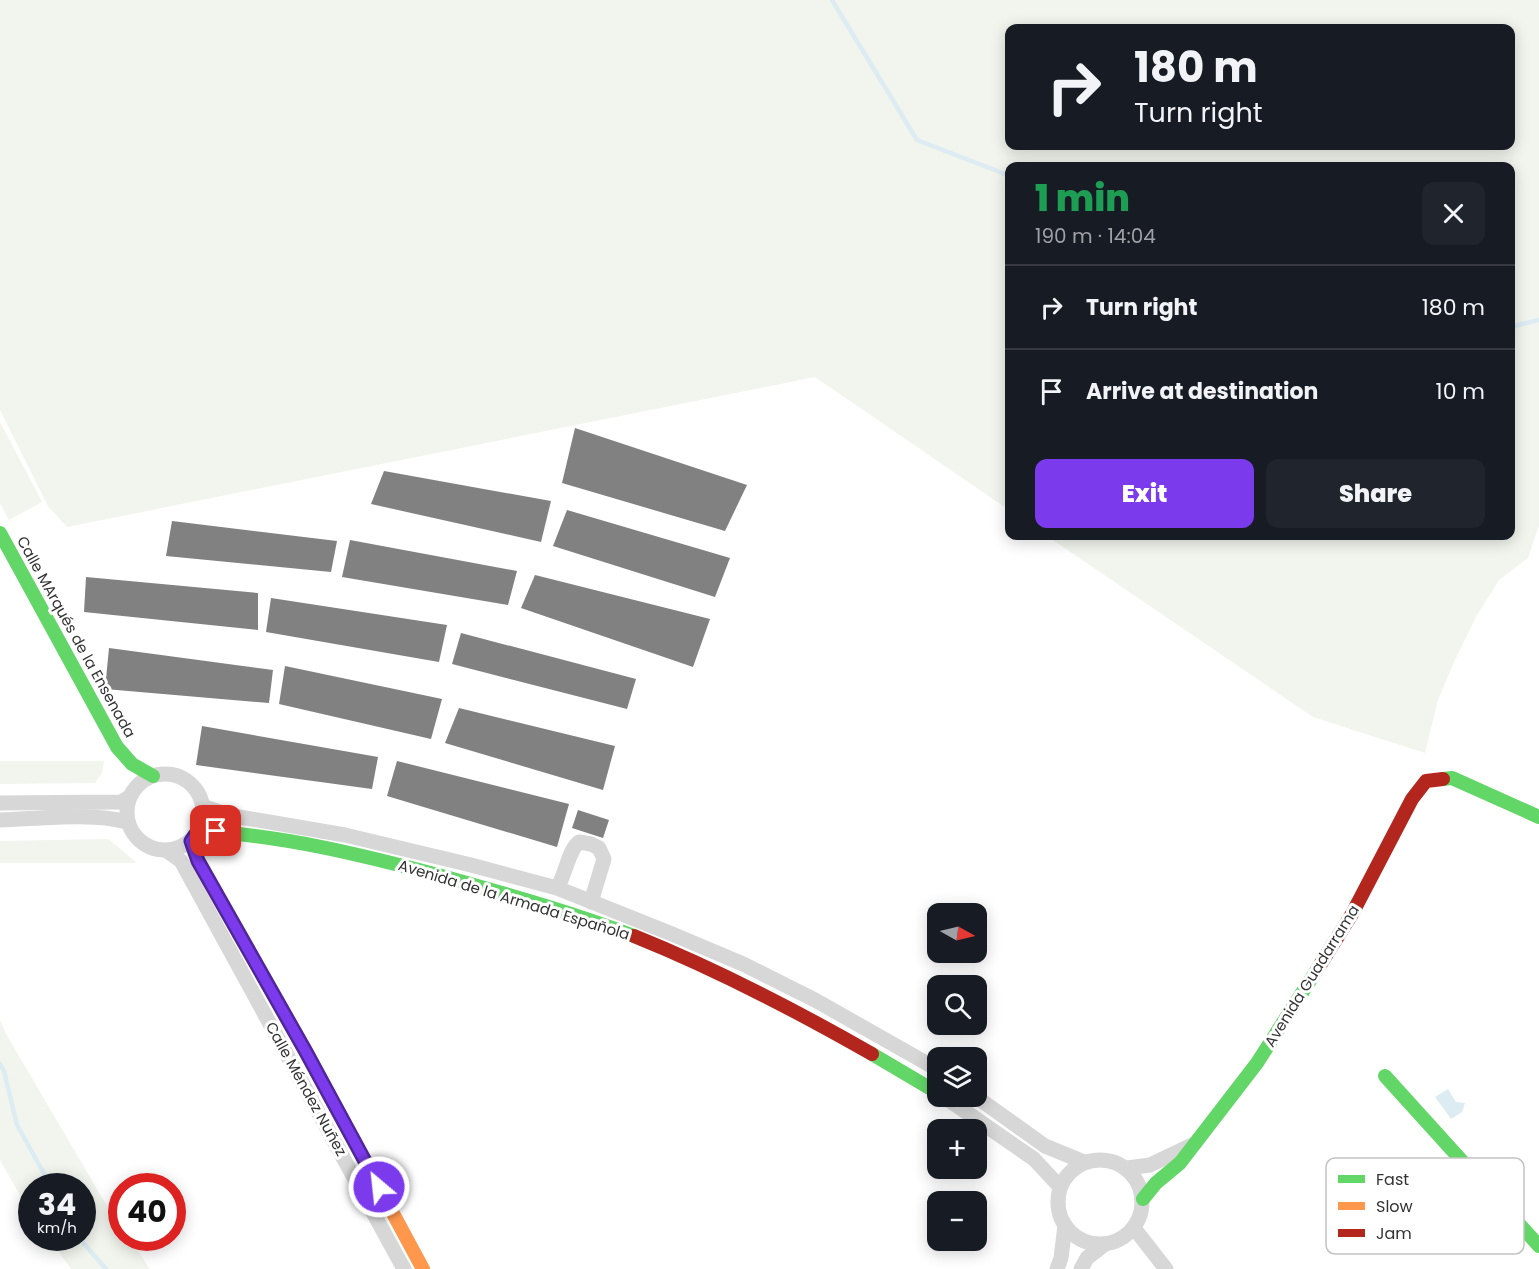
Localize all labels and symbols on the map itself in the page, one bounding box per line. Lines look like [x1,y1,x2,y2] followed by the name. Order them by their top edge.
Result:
[12,532,141,741] street label: Calle MArqués de la Ensenada
[190,805,241,856] pin
[396,854,633,945] street label: Avenida de la Armada Española
[1259,901,1364,1051] street label: Avenida Guadarrama
[927,903,987,963] north arrow
[261,1018,352,1160] street label: Calle Méndez Nuñez
[347,1155,411,1219] position arrow
[1326,1158,1524,1254] legend
[1376,1168,1409,1191] text: Fast
[108,1173,186,1251] speed limit sign: 40
[1376,1195,1413,1218] text: Slow
[1376,1222,1412,1245] text: Jam

